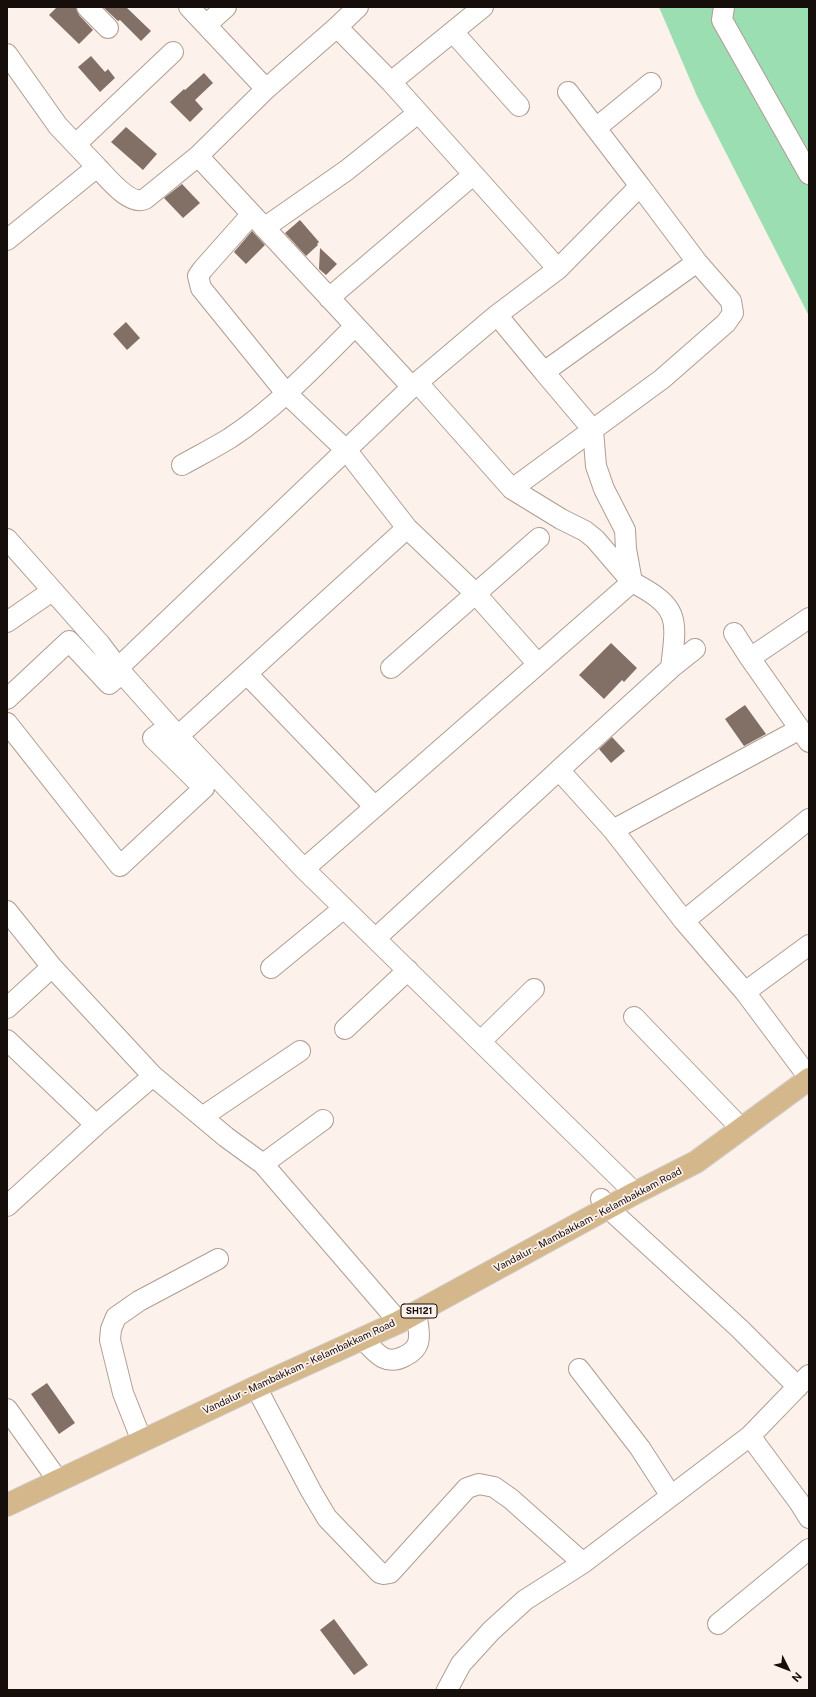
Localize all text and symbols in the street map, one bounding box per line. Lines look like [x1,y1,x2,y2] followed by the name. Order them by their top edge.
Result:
[492,1165,684,1275] street label: Vandalur - Mambakkam - Kelambakkam Road
[401,1304,437,1318] road number: SH121
[201,1317,397,1417] street label: Vandalur - Mambakkam - Kelambakkam Road
[768,1649,808,1689] north arrow
[790,1670,804,1684] text: N

